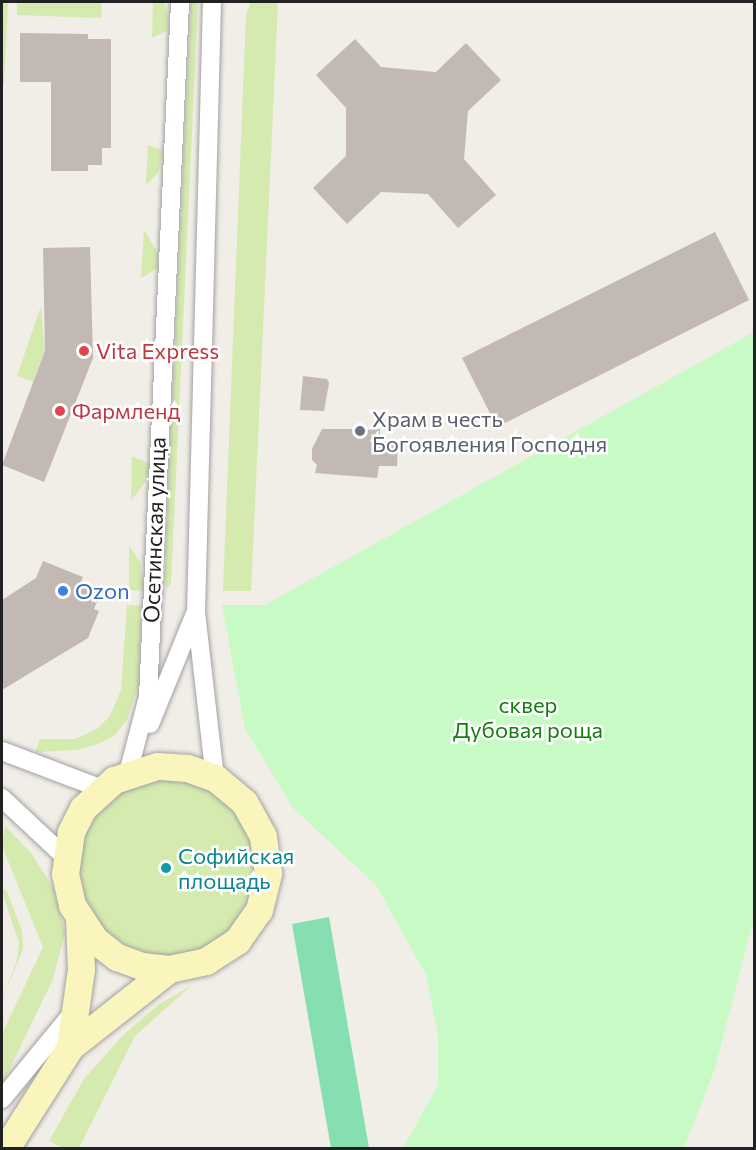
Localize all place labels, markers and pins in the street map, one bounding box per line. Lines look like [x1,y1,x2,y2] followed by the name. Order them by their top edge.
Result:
[96,338,219,364] place label: Vita Express
[77,344,91,358] marker: Vita Express
[72,398,180,424] place label: Фармленд
[53,404,67,418] marker: Фармленд
[372,405,607,457] place label: Храм в честь Богоявления Господня
[353,424,367,438] marker: Храм в честь Богоявления Господня
[75,578,130,604] place label: Ozon
[56,584,70,598] marker: Ozon
[178,842,294,894] place label: Софийская площадь
[159,861,173,875] marker: Софийская площадь

